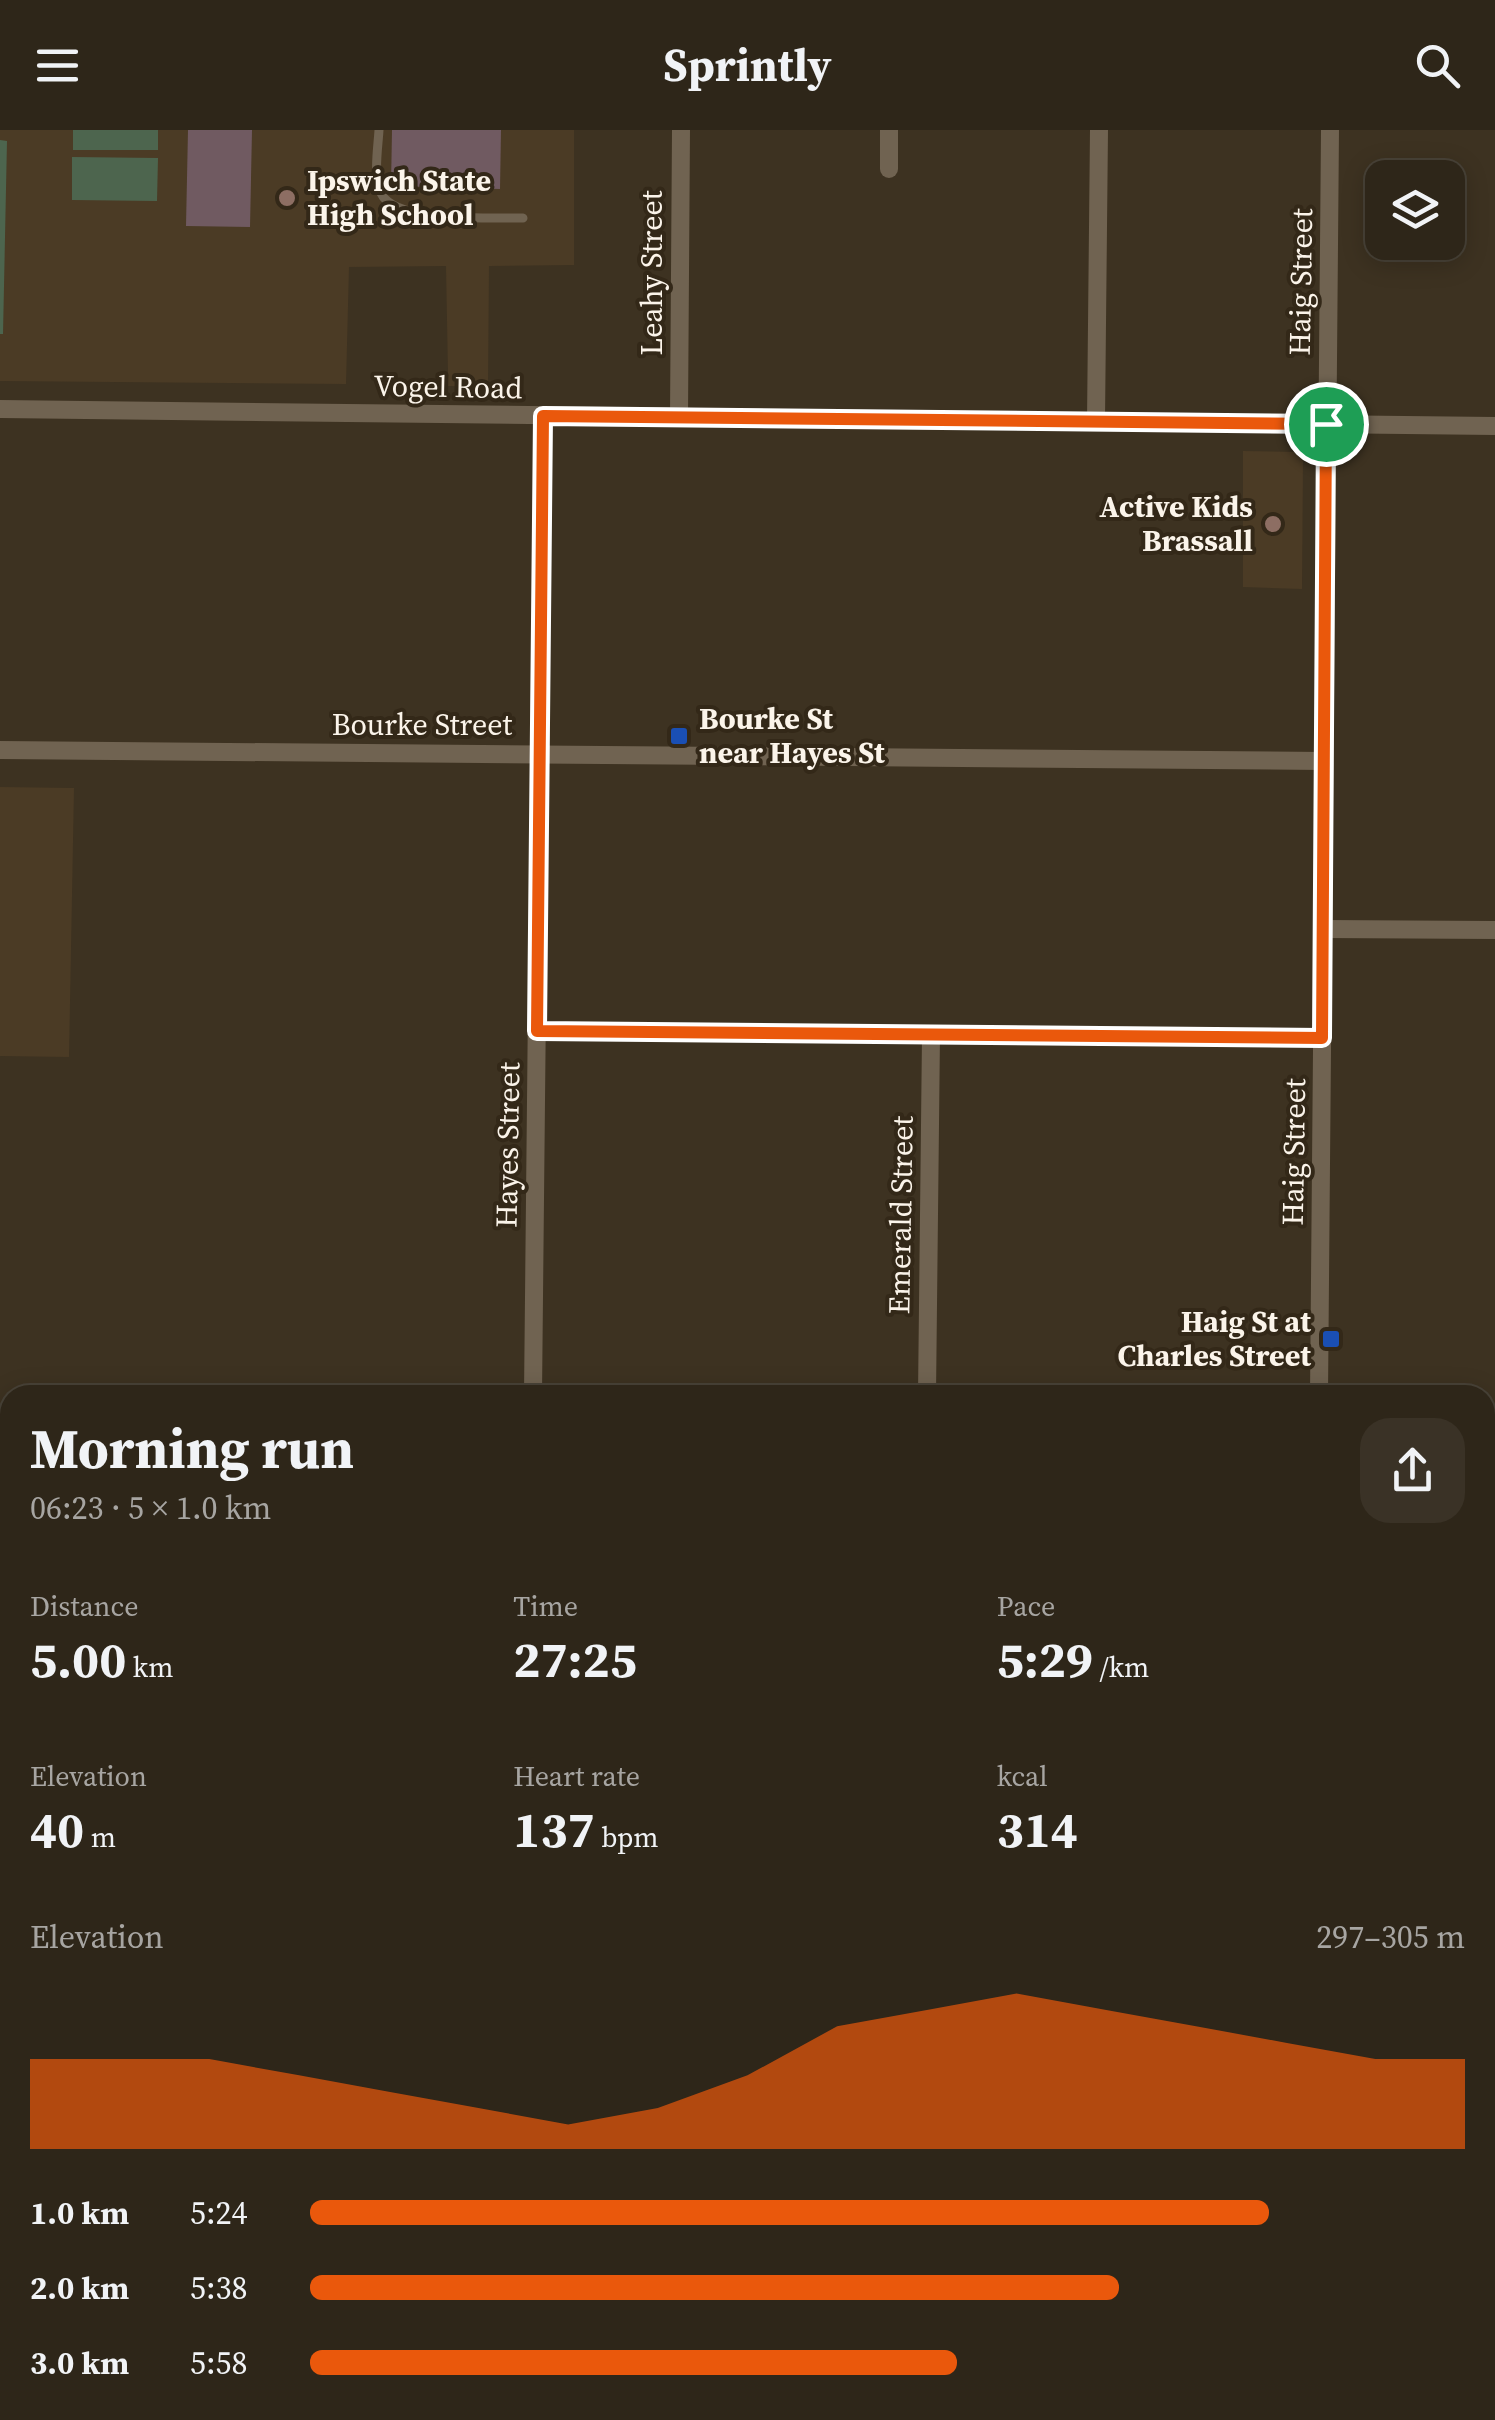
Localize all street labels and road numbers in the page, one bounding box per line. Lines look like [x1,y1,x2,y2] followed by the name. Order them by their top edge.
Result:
[631,190,672,356] street label: Leahy Street
[1279,208,1322,356] street label: Haig Street
[373,365,523,408] street label: Vogel Road
[332,704,513,745] street label: Bourke Street
[486,1062,529,1228] street label: Hayes Street
[1272,1078,1315,1226] street label: Haig Street
[878,1115,923,1315] street label: Emerald Street

